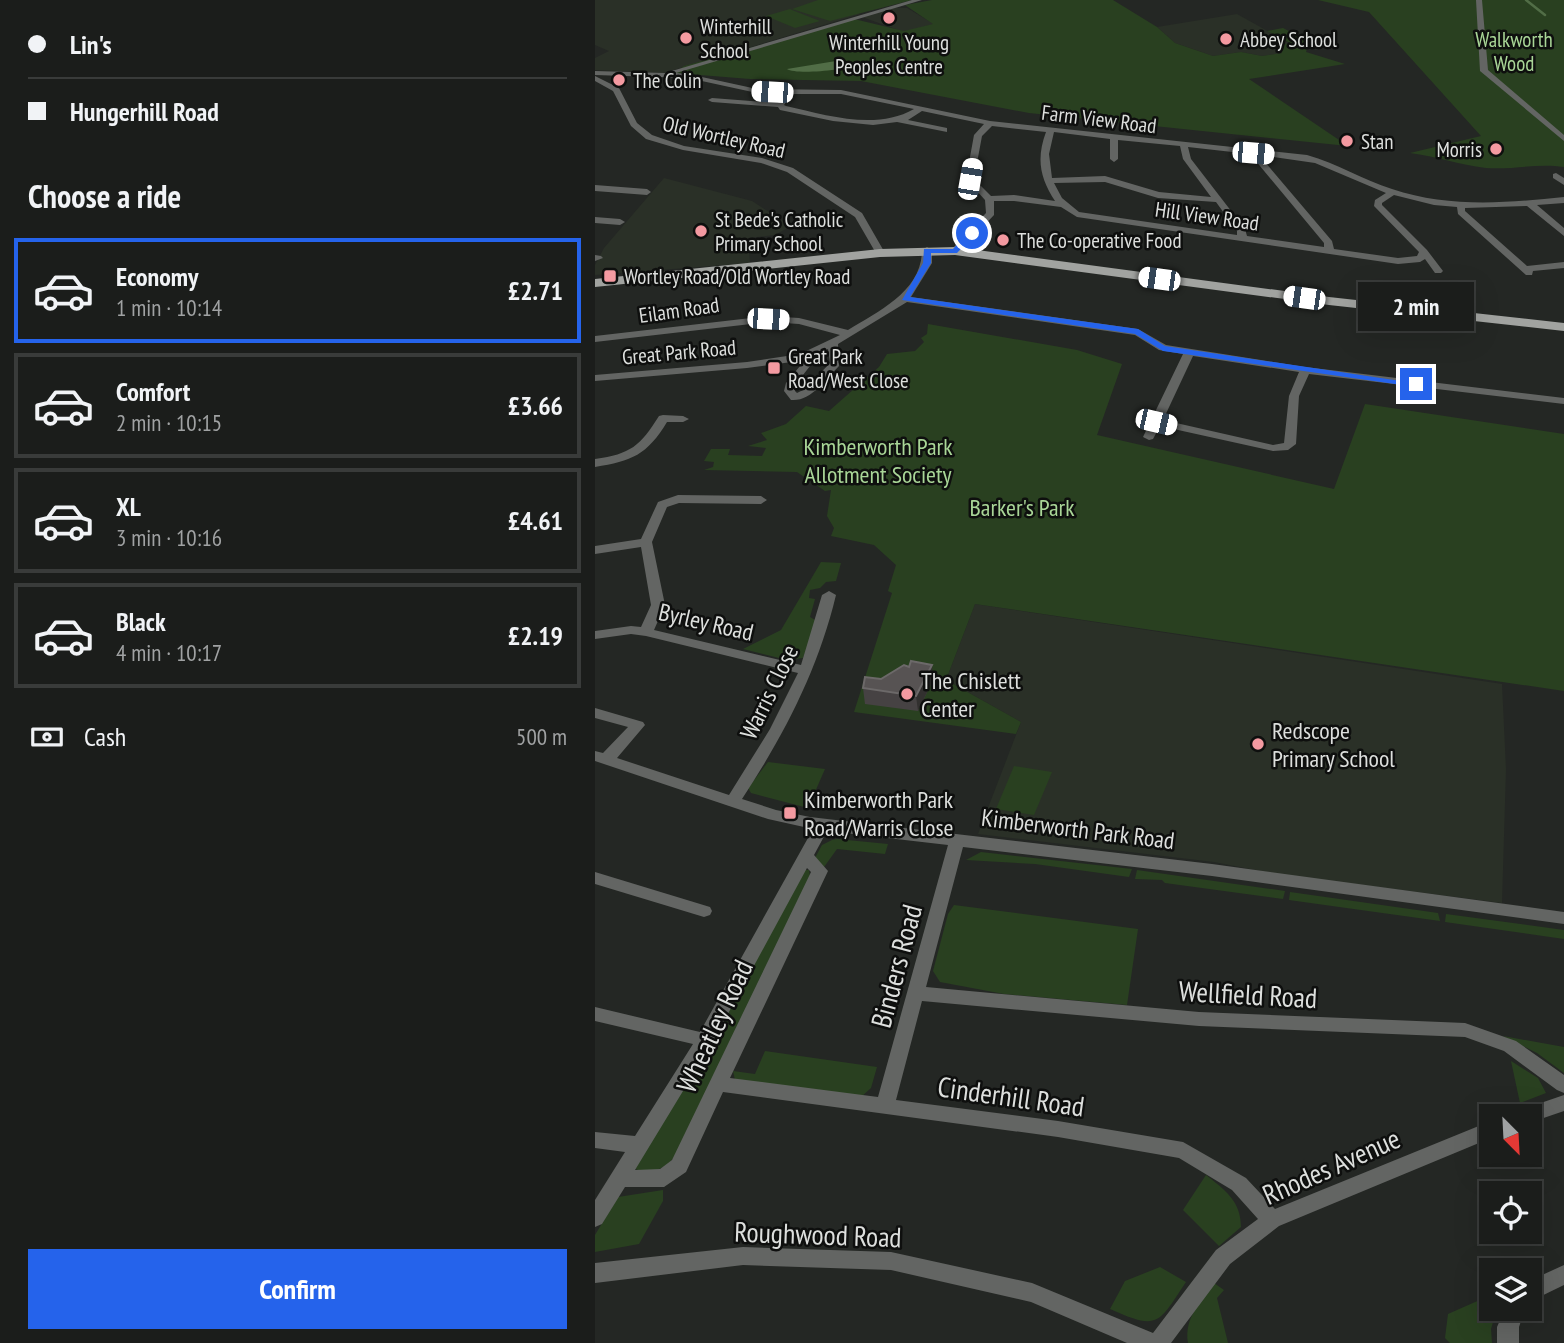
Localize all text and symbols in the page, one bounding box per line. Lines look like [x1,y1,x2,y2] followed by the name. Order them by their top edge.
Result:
[881,10,897,26] marker: Winterhill Young Peoples Centre
[700,13,772,64] place label: Winterhill School
[1240,26,1337,53] place label: Abbey School
[1475,26,1553,77] park label: Walkworth Wood
[70,28,112,61] text: Lin's
[829,29,949,80] place label: Winterhill Young Peoples Centre
[678,30,694,46] marker: Winterhill School
[1218,31,1234,47] marker: Abbey School
[633,67,702,94] place label: The Colin
[611,72,627,88] marker: The Colin
[751,80,794,104] car
[70,95,219,128] text: Hungerhill Road
[1040,99,1158,139] street label: Farm View Road
[660,110,788,164] street label: Old Wortley Road
[1361,128,1393,155] place label: Stan
[1339,133,1355,149] marker: Stan
[1436,136,1482,163] place label: Morris
[1232,141,1275,165] car
[1488,141,1504,157] marker: Morris
[957,156,984,202] car
[28,175,181,217] text: Choose a ride
[1153,195,1261,237] street label: Hill View Road
[715,206,844,257] place label: St Bede's Catholic Primary School
[956,217,988,249] route start
[693,223,709,239] marker: St Bede's Catholic Primary School
[1017,227,1182,254] place label: The Co-operative Food
[995,232,1011,248] marker: The Co-operative Food
[32,259,95,322] icon: car
[116,260,198,293] text: Economy
[624,263,850,290] place label: Wortley Road/Old Wortley Road
[1137,266,1182,292] car
[602,268,618,284] marker: Wortley Road/Old Wortley Road
[508,274,563,307] text: £2.71
[1358,282,1474,332] callout: 2 min
[1282,285,1327,311] car
[637,291,721,329] street label: Eilam Road
[1393,292,1439,321] text: 2 min
[116,293,222,322] text: 1 min · 10:14
[747,307,790,331] car
[621,334,737,370] street label: Great Park Road
[788,343,909,394] place label: Great Park Road/West Close
[766,360,782,376] marker: Great Park Road/West Close
[1400,368,1432,400] route end
[32,374,95,437] icon: car
[116,375,190,408] text: Comfort
[508,389,563,422] text: £3.66
[1134,407,1179,437] car
[116,408,222,437] text: 2 min · 10:15
[804,431,953,490] park label: Kimberworth Park Allotment Society
[32,489,95,552] icon: car
[116,490,141,523] text: XL
[970,492,1075,523] park label: Barker's Park
[508,504,563,537] text: £4.61
[116,523,222,552] text: 3 min · 10:16
[656,596,756,648] street label: Byrley Road
[32,604,95,667] icon: car
[116,605,166,638] text: Black
[508,619,563,652] text: £2.19
[116,638,222,667] text: 4 min · 10:17
[733,640,805,744] street label: Warris Close
[921,665,1021,724] place label: The Chislett Center
[899,686,915,702] marker: The Chislett Center
[1272,715,1395,774] place label: Redscope Primary School
[28,718,66,756] icon: cash
[84,720,126,753] text: Cash
[516,722,567,751] text: 500 m
[1250,736,1266,752] marker: Redscope Primary School
[804,784,954,843] place label: Kimberworth Park Road/Warris Close
[980,802,1176,856] street label: Kimberworth Park Road
[782,805,798,821] marker: Kimberworth Park Road/Warris Close
[862,900,930,1032] street label: Binders Road
[667,954,761,1098] street label: Wheatley Road
[1178,972,1318,1016] street label: Wellfield Road
[935,1067,1087,1125] street label: Cinderhill Road
[1479,1104,1542,1167] north arrow
[1479,1104,1542,1321] map controls
[1256,1119,1406,1213] street label: Rhodes Avenue
[1479,1181,1542,1244] button: locate
[734,1213,902,1255] street label: Roughwood Road
[28,1249,567,1329] button: Confirm
[1479,1258,1542,1321] button: layers

